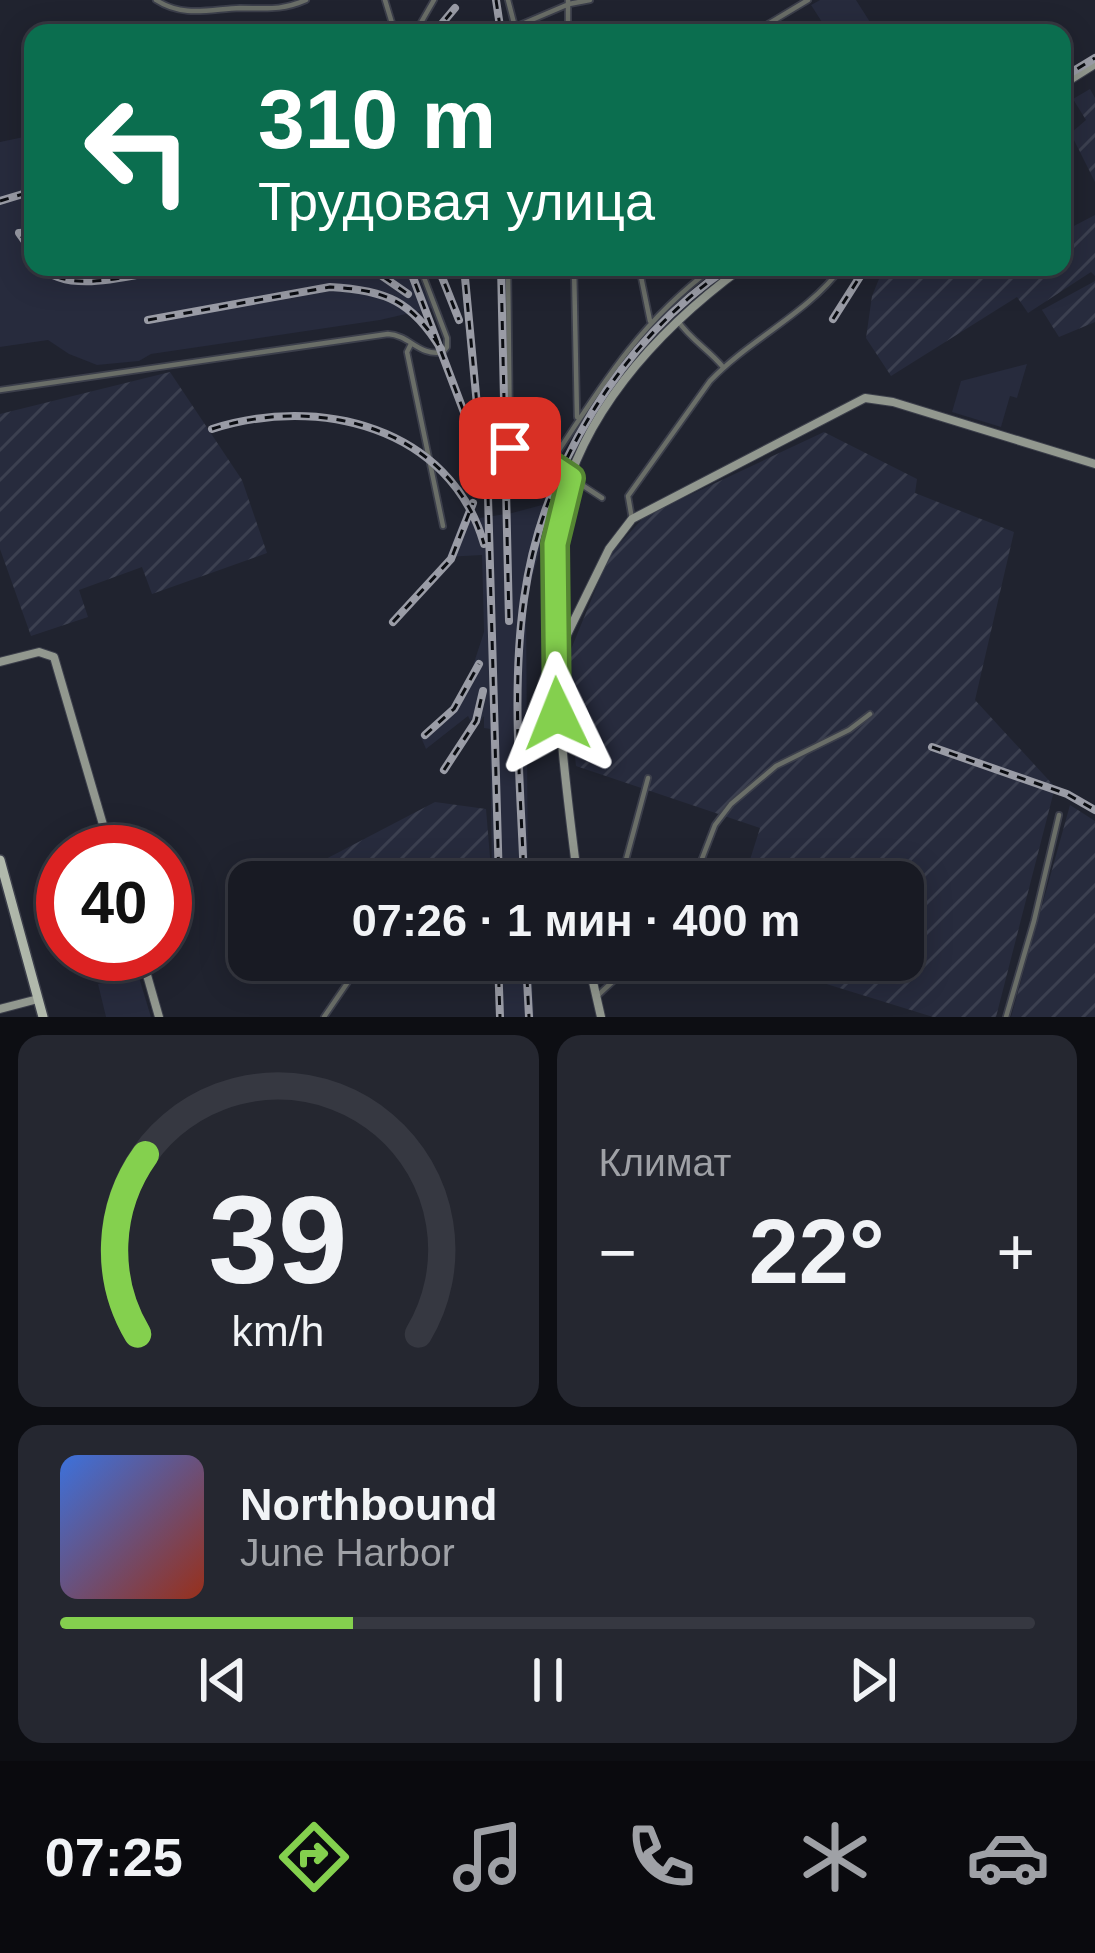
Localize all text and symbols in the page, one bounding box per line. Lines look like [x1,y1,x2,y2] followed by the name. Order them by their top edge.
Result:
[60,72,216,228] icon: left
[258,72,496,166] text: 310 m
[258,171,655,231] text: Трудовая улица
[459,397,561,499] pin
[477,415,543,481] icon: arrive
[494,651,620,777] position arrow
[36,825,192,981] speed limit sign: 40
[352,895,800,946] text: 07:26 · 1 мин · 400 m
[599,1141,731,1184] text: Климат
[209,1170,348,1309] text: 39
[749,1202,885,1302] text: 22°
[599,1215,637,1289] text: −
[996,1215,1035,1289] text: +
[232,1307,325,1355] text: km/h
[240,1479,497,1530] text: Northbound
[240,1531,455,1574] text: June Harbor
[190,1647,256,1713] icon: previous
[515,1647,581,1713] icon: pause
[840,1647,906,1713] icon: next
[272,1815,356,1899] icon: directions
[446,1815,530,1899] icon: music
[619,1815,703,1899] icon: phone
[793,1815,877,1899] icon: climate
[966,1815,1050,1899] icon: car
[45,1827,183,1887] text: 07:25

